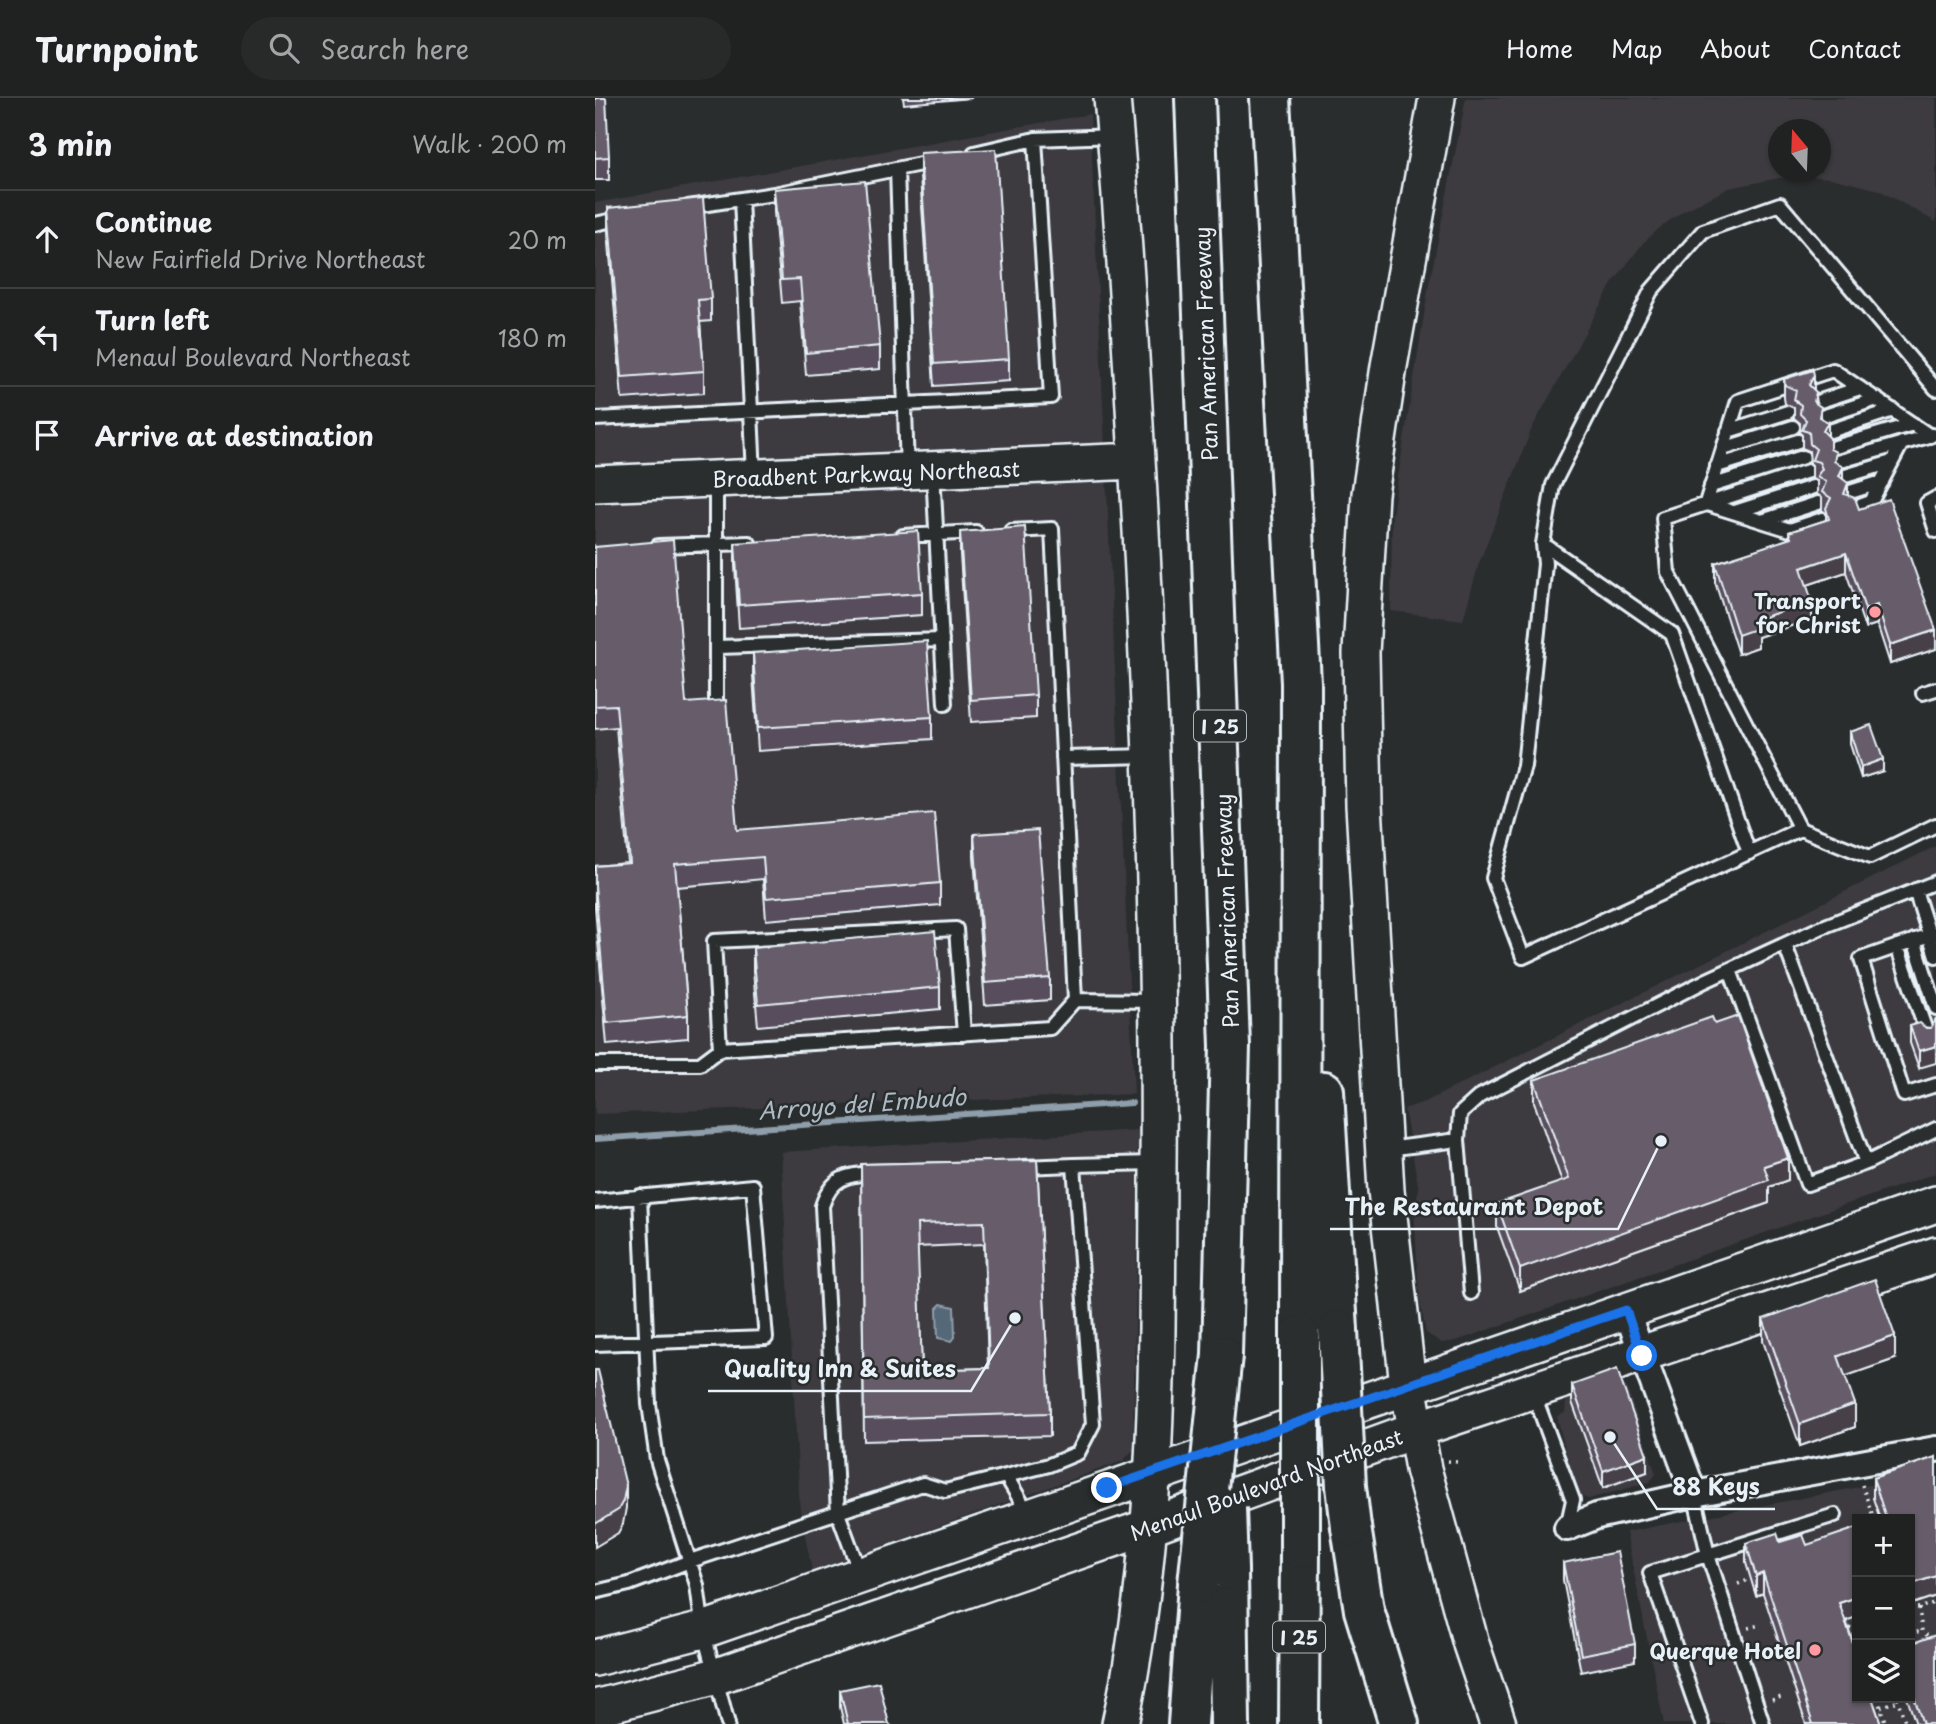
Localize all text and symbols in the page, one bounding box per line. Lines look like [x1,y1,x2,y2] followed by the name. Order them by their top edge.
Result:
[241,17,731,80] search box
[35,23,199,73] text: Turnpoint
[265,29,303,67] icon: search
[321,29,469,68] text: Search here
[1506,30,1573,66] text: Home
[1611,30,1662,66] text: Map
[1700,30,1770,66] text: About
[1808,30,1901,66] text: Contact
[1768,119,1831,182] north arrow
[28,121,113,166] text: 3 min
[412,126,567,161] text: Walk · 200 m
[95,202,212,241] text: Continue
[28,220,66,258] icon: ahead
[508,222,567,257] text: 20 m
[1185,226,1225,462] street label: Pan American Freeway
[95,241,425,276] text: New Fairfield Drive Northeast
[95,300,210,339] text: Turn left
[28,318,66,356] icon: left
[498,320,567,355] text: 180 m
[95,339,410,374] text: Menaul Boulevard Northeast
[28,416,66,454] icon: arrive
[95,416,374,455] text: Arrive at destination
[712,452,1020,494] street label: Broadbent Parkway Northeast
[1754,584,1861,640] place label: Transport for Christ
[1867,604,1883,620] marker: Transport for Christ
[1194,710,1246,741] road number: I 25
[1206,793,1246,1029] street label: Pan American Freeway
[757,1078,968,1128] water label: Arroyo del Embudo
[1330,1185,1618,1229] callout: The Restaurant Depot
[1345,1188,1603,1223] text: The Restaurant Depot
[1626,1340,1657,1371] route start
[708,1347,971,1391] callout: Quality Inn & Suites
[724,1350,956,1385] text: Quality Inn & Suites
[1125,1420,1407,1548] street label: Menaul Boulevard Northeast
[1657,1465,1775,1509] callout: 88 Keys
[1672,1468,1760,1503] text: 88 Keys
[1091,1472,1122,1503] route end
[1852,1514,1915,1703] map controls
[1852,1514,1915,1577] button: +
[1852,1577,1915,1640] button: −
[1273,1622,1325,1652] road number: I 25
[1649,1634,1801,1666] place label: Querque Hotel
[1852,1640,1915,1703] button: layers
[1807,1642,1823,1658] marker: Querque Hotel

